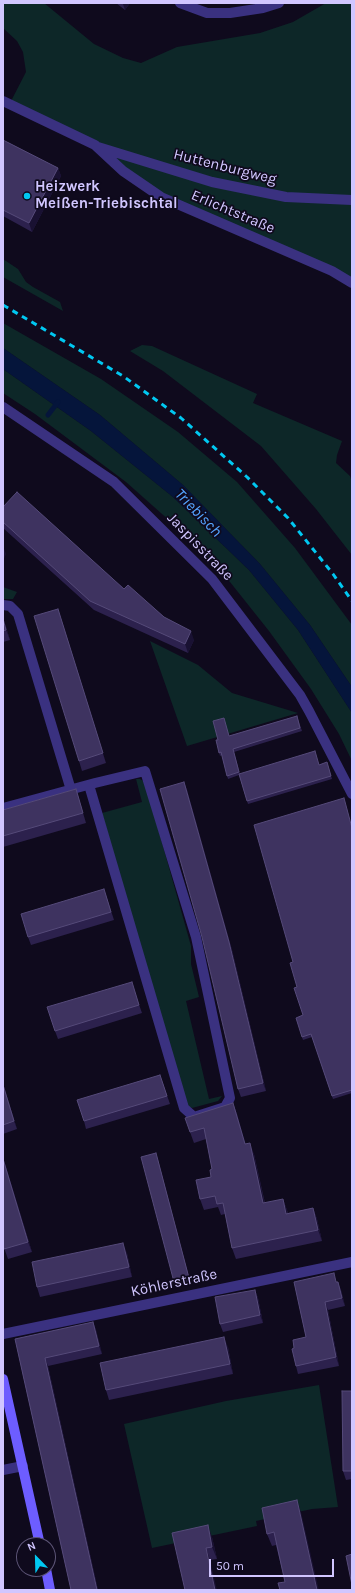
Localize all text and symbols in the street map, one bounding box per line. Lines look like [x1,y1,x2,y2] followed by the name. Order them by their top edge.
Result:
[171,145,279,189] street label: Huttenburgweg
[35,178,178,213] place label: Heizwerk Meißen-Triebischtal
[188,186,278,238] street label: Erlichtstraße
[22,191,32,201] marker: Heizwerk Meißen-Triebischtal
[170,485,226,541] water label: Triebisch
[163,509,237,585] street label: Jaspisstraße
[129,1265,219,1301] street label: Köhlerstraße
[16,1537,56,1577] north arrow
[25,1539,38,1554] text: N
[211,1551,336,1577] scale bar
[216,1559,244,1573] text: 50 m

